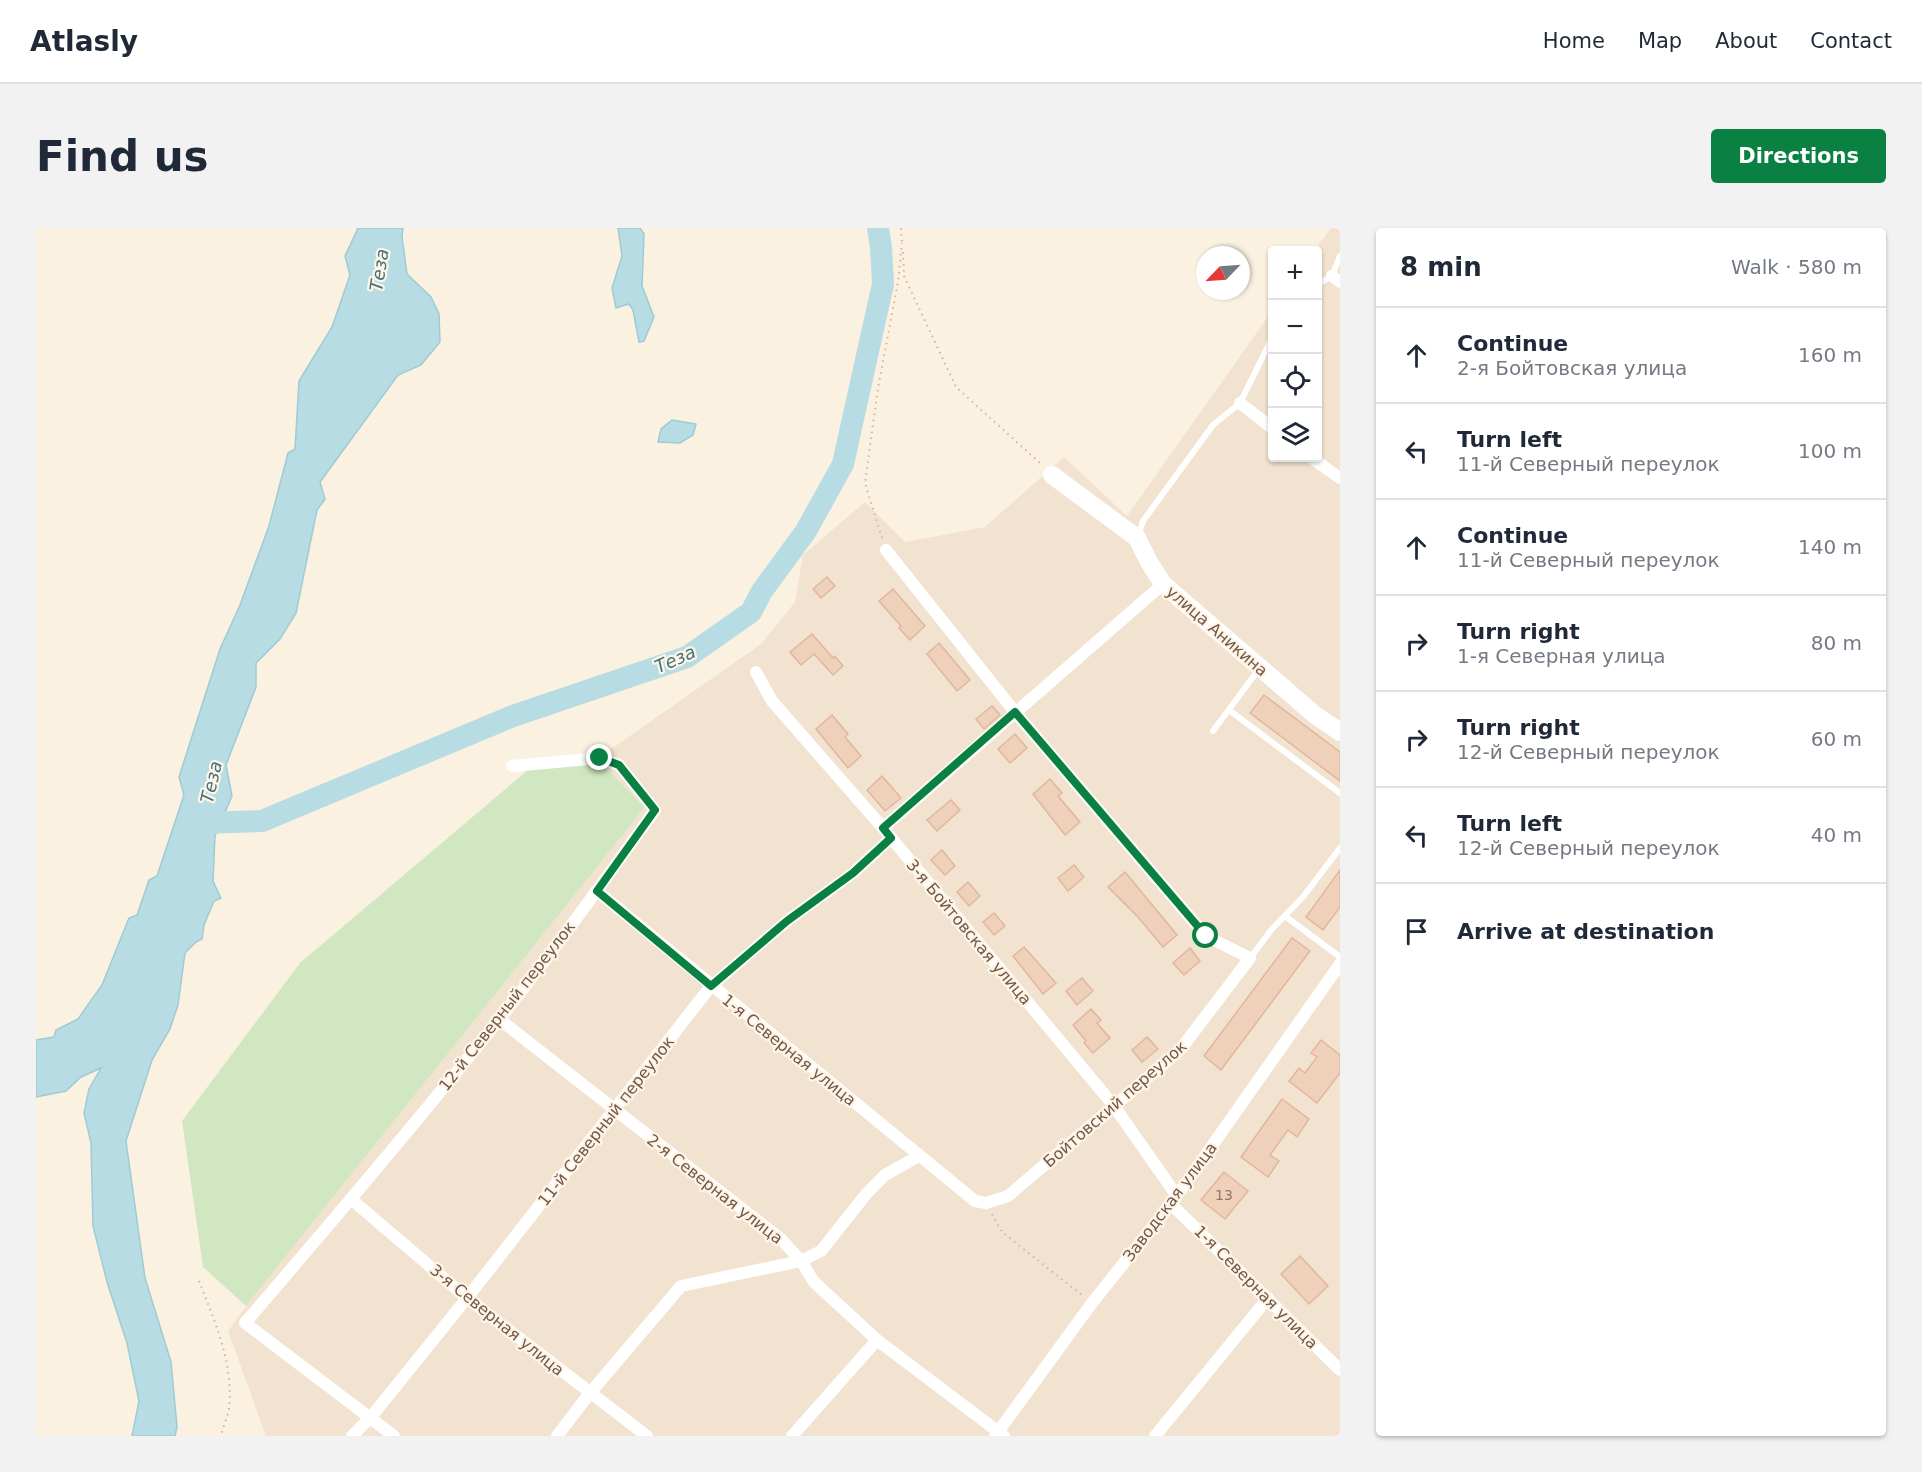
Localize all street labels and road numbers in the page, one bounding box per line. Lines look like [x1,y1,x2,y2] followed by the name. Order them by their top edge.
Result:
[1162,582,1272,680] street label: улица Аникина
[903,855,1035,1009] street label: 3-я Бойтовская улица
[435,917,579,1095] street label: 12-й Северный переулок
[718,990,860,1110] street label: 1-я Северная улица
[534,1032,678,1210] street label: 11-й Северный переулок
[1040,1036,1191,1171] street label: Бойтовский переулок
[643,1130,787,1248] street label: 2-я Северная улица
[1119,1139,1221,1265] street label: Заводская улица
[1190,1221,1322,1353] street label: 1-я Северная улица
[426,1260,568,1380] street label: 3-я Северная улица

